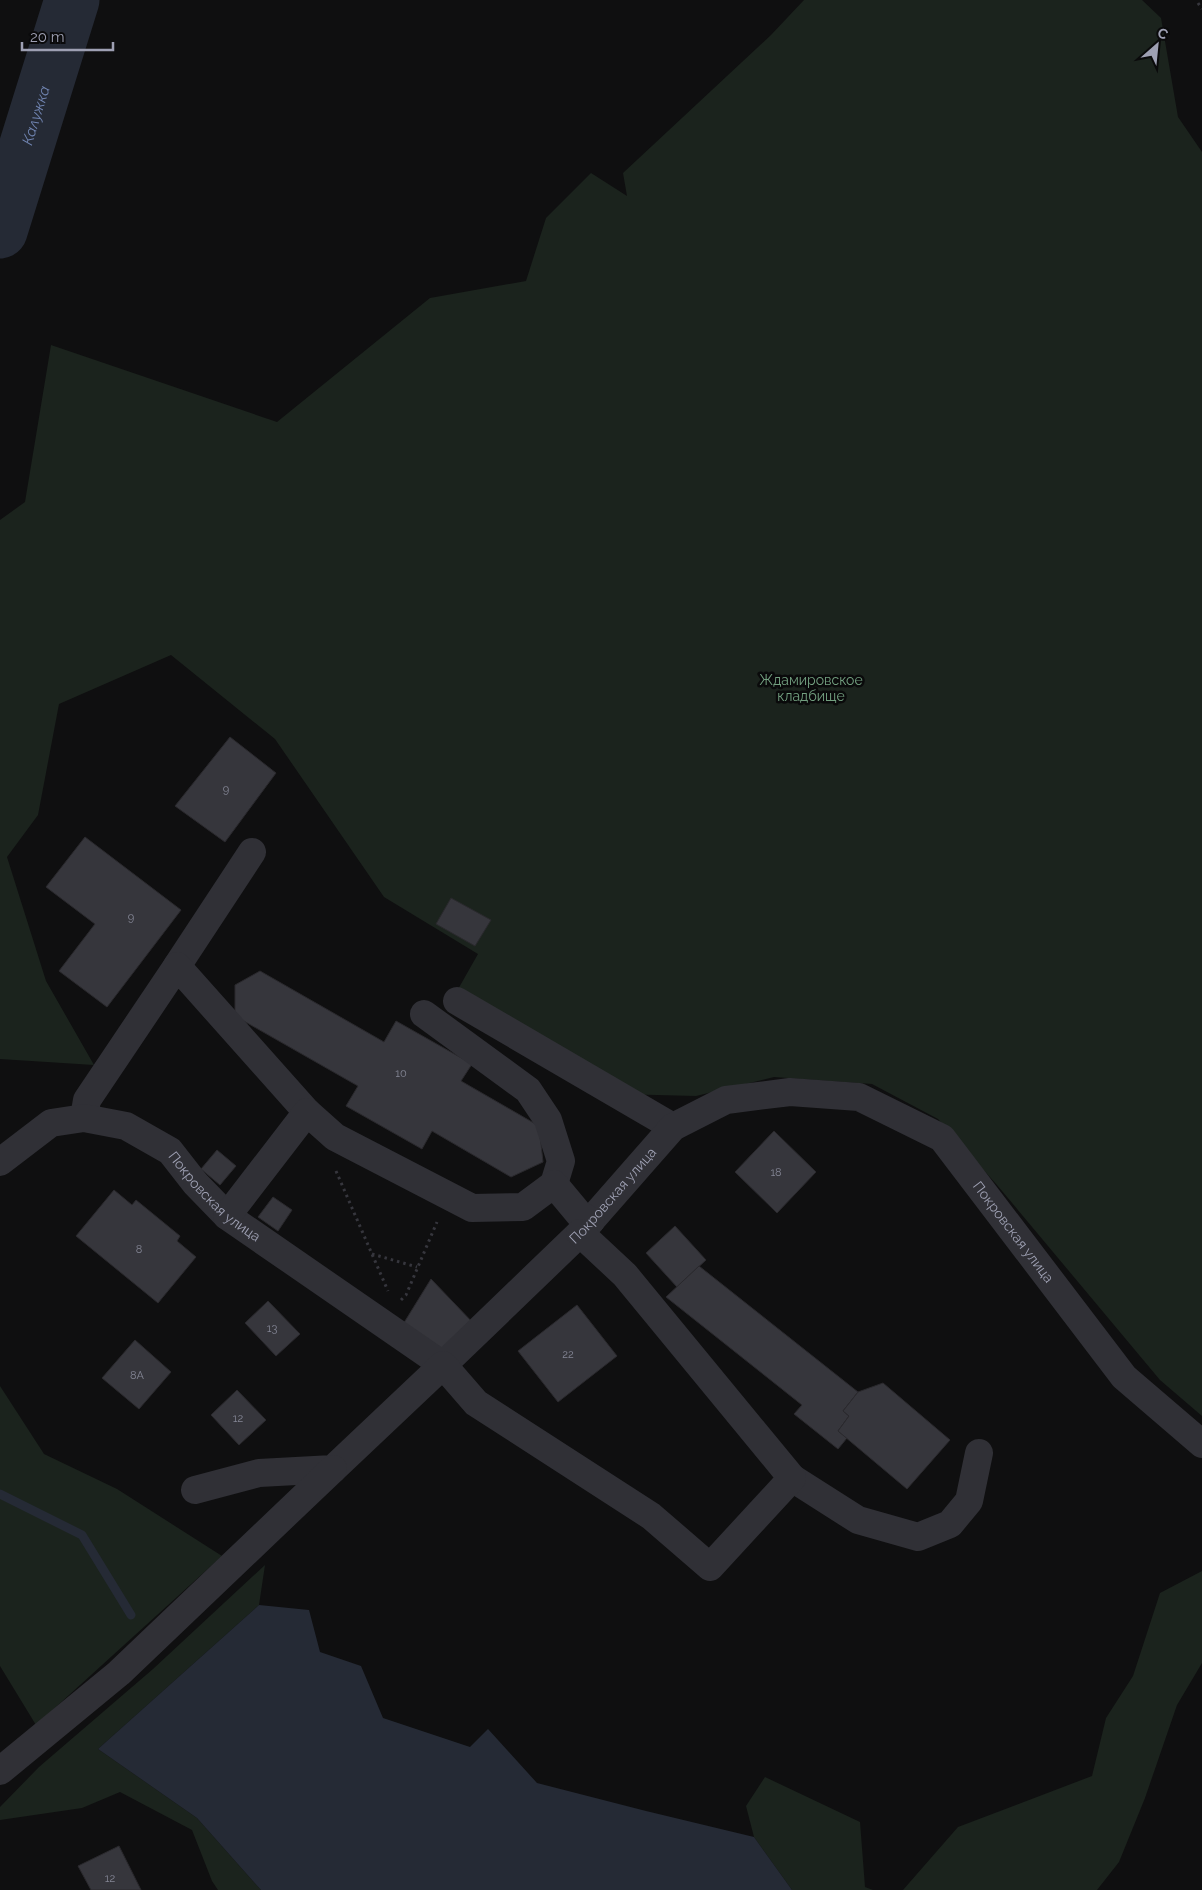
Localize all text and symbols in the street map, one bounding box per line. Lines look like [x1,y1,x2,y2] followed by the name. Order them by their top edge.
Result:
[22,20,114,52] scale bar
[1132,20,1182,70] north arrow
[1155,24,1171,43] text: С
[30,28,65,46] text: 20 m
[18,84,54,147] water label: Калужка
[759,672,863,704] park label: Ждамировское кладбище
[223,783,229,796] house number: 9
[128,911,134,924] house number: 9
[395,1067,407,1080] house number: 10
[566,1144,659,1247] street label: Покровская улица
[165,1148,264,1245] street label: Покровская улица
[770,1166,782,1179] house number: 18
[970,1178,1057,1286] street label: Покровская улица
[136,1243,142,1256] house number: 8
[267,1322,277,1335] house number: 13
[562,1348,574,1361] house number: 22
[130,1369,144,1382] house number: 8А
[233,1412,243,1425] house number: 12
[105,1872,115,1885] house number: 12

